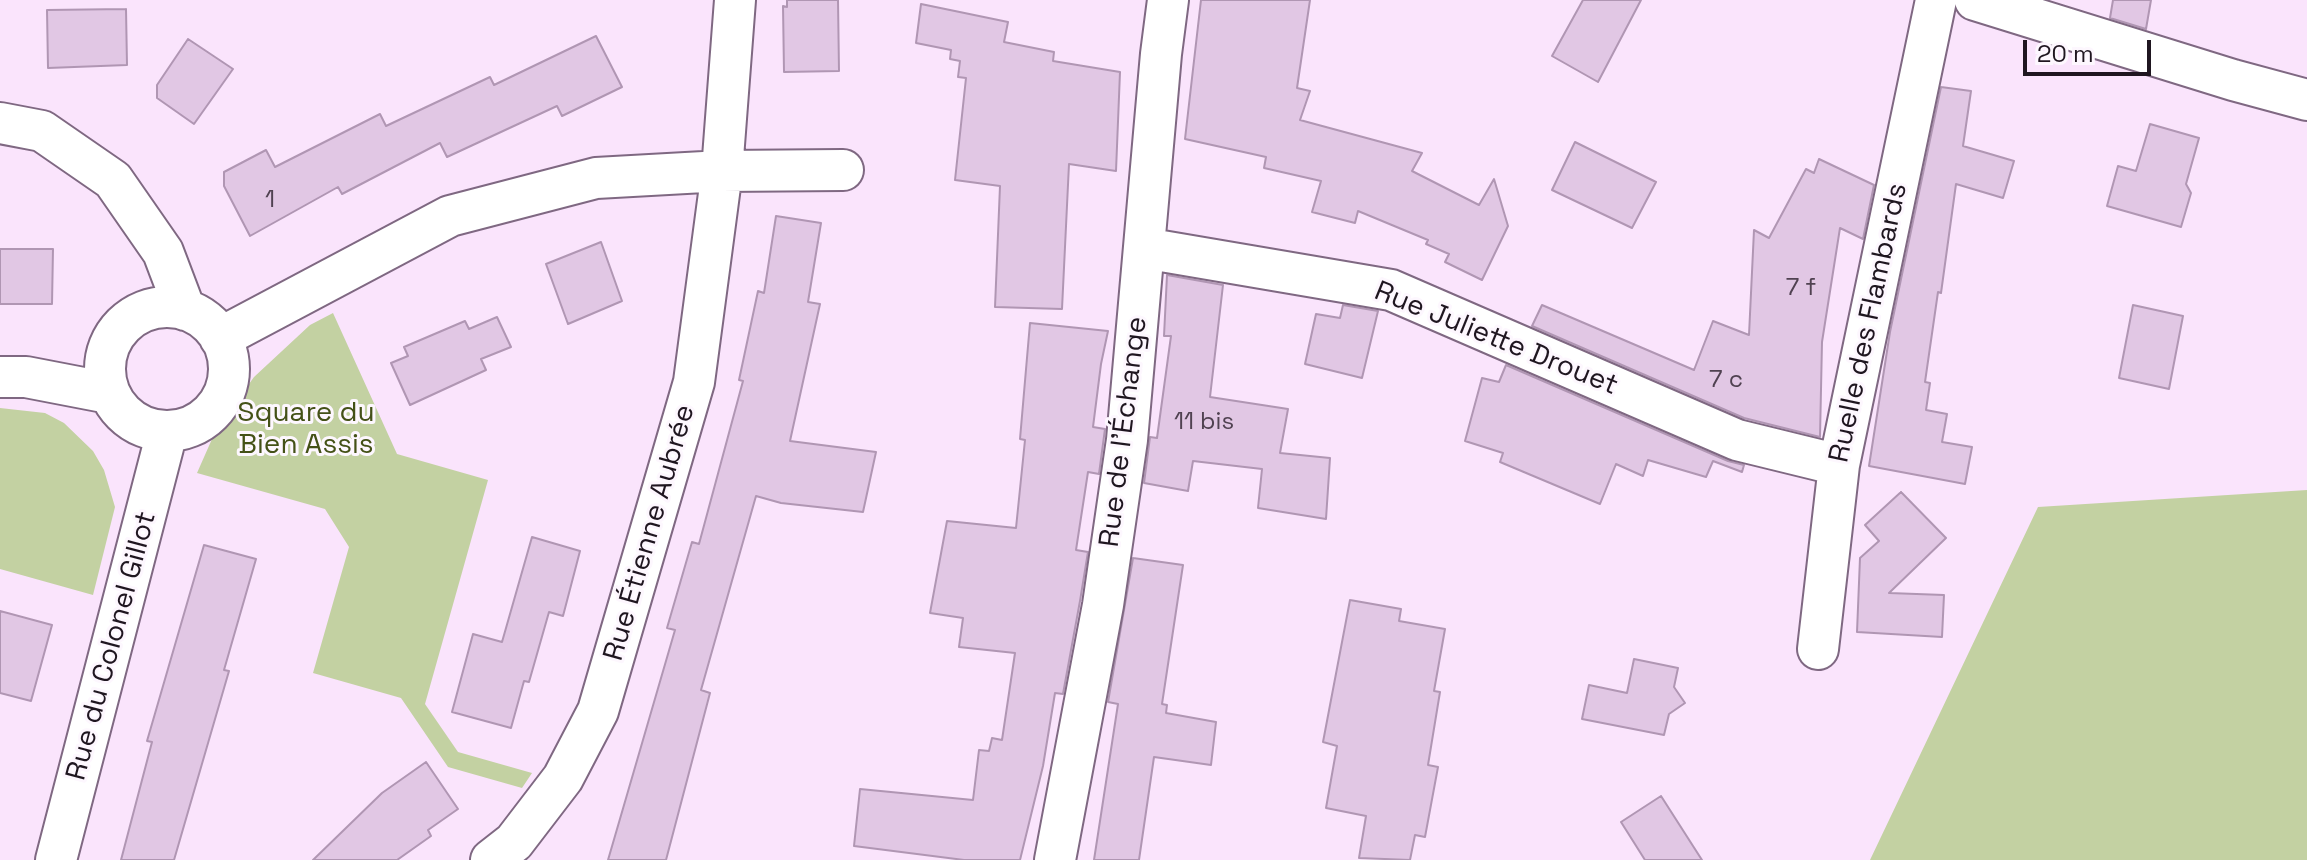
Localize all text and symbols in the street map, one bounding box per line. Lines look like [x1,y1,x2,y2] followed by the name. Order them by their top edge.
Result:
[2027,24,2155,74] scale bar
[2037,38,2094,69] text: 20 m
[1823,180,1915,466] street label: Ruelle des Flambards
[265,186,275,214] house number: 1
[1786,274,1816,302] house number: 7 f
[1369,275,1623,403] street label: Rue Juliette Drouet
[1093,315,1155,549] street label: Rue de l'Échange
[1709,366,1743,394] house number: 7 c
[237,396,375,462] park label: Square du Bien Assis
[597,401,703,665] street label: Rue Étienne Aubrée
[1174,408,1234,436] house number: 11 bis
[60,508,164,784] street label: Rue du Colonel Gillot

